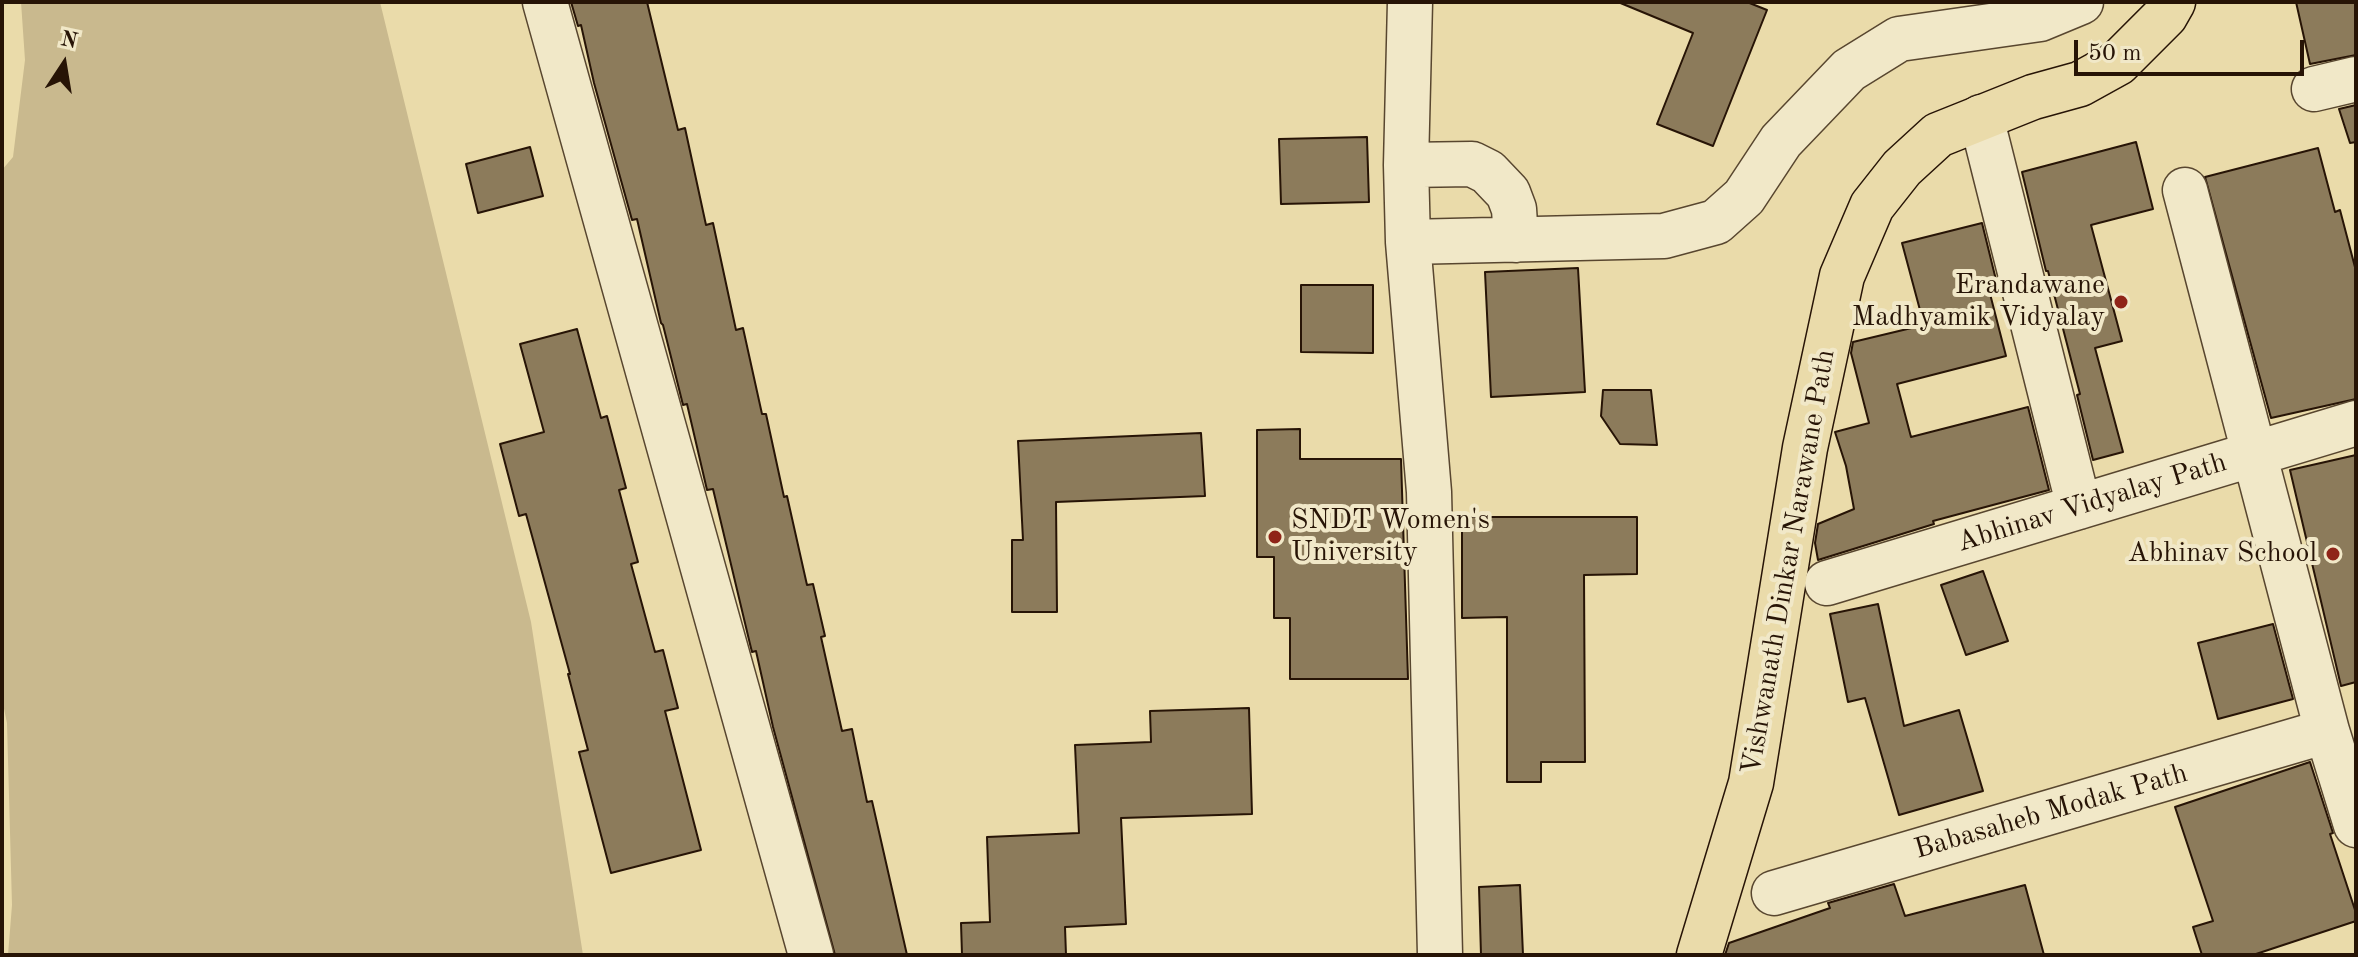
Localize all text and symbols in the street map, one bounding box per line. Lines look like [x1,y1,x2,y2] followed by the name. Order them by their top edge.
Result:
[24,24,104,104] north arrow
[2078,24,2308,74] scale bar
[58,28,79,53] text: N
[2088,42,2142,66] text: 50 m
[1852,269,2105,335] place label: Erandawane Madhyamik Vidyalay
[2112,293,2130,311] marker: Erandawane Madhyamik Vidyalay
[1735,347,1843,777] street label: Vishwanath Dinkar Narawane Path
[1953,446,2231,560] street label: Abhinav Vidyalay Path
[1291,504,1490,570] place label: SNDT Women's University
[1266,528,1284,546] marker: SNDT Women's University
[2128,537,2317,571] place label: Abhinav School
[2324,545,2342,563] marker: Abhinav School
[1911,757,2191,867] street label: Babasaheb Modak Path

